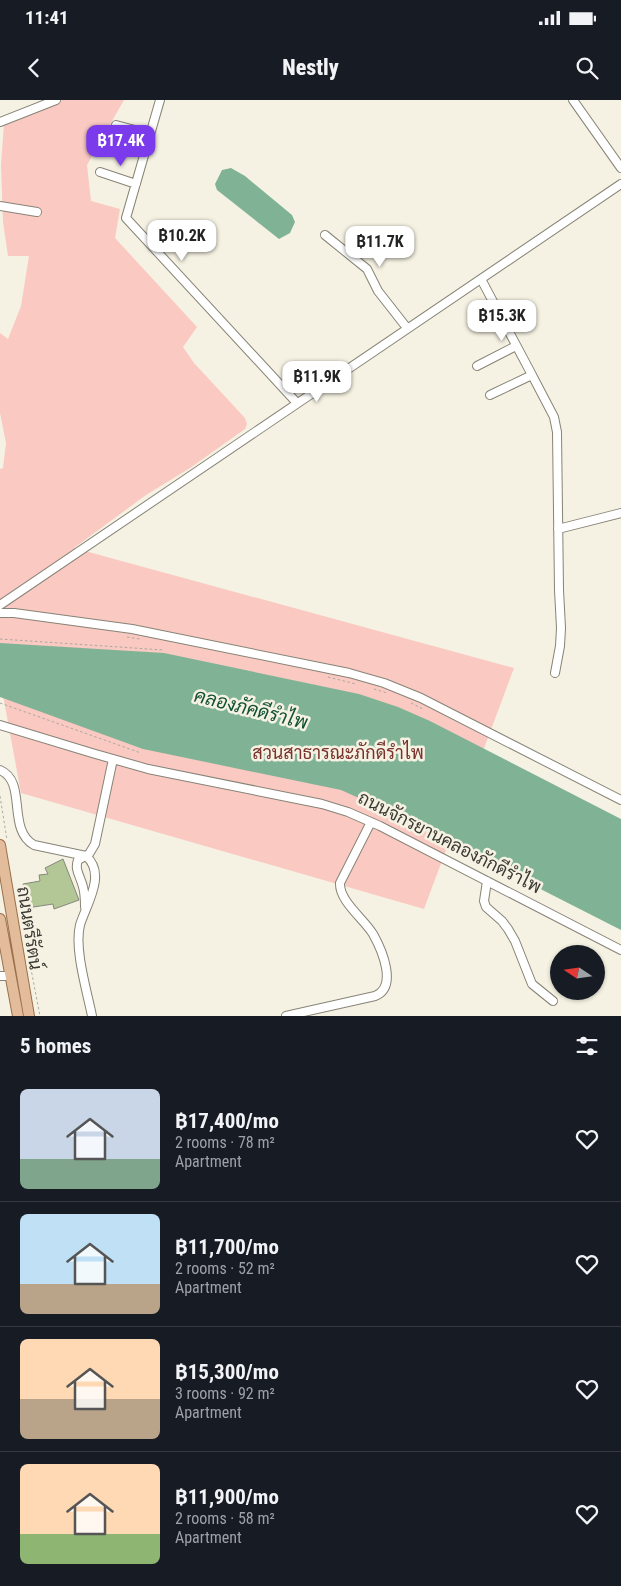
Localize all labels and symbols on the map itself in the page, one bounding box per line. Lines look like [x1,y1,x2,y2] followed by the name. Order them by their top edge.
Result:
[80,124,162,167] pin: ฿17.4K
[141,220,223,262] pin: ฿10.2K
[339,226,421,268] pin: ฿11.7K
[461,300,543,342] pin: ฿15.3K
[276,360,358,403] pin: ฿11.9K
[192,683,311,734] water label: คลองภัคดีรำไพ
[252,740,424,763] park label: สวนสาธารณะภักดีรำไพ
[355,785,546,897] street label: ถนนจักรยานคลองภักดีรำไพ
[13,884,49,971] street label: ถนนตรีรัตน์
[550,945,605,1000] north arrow

